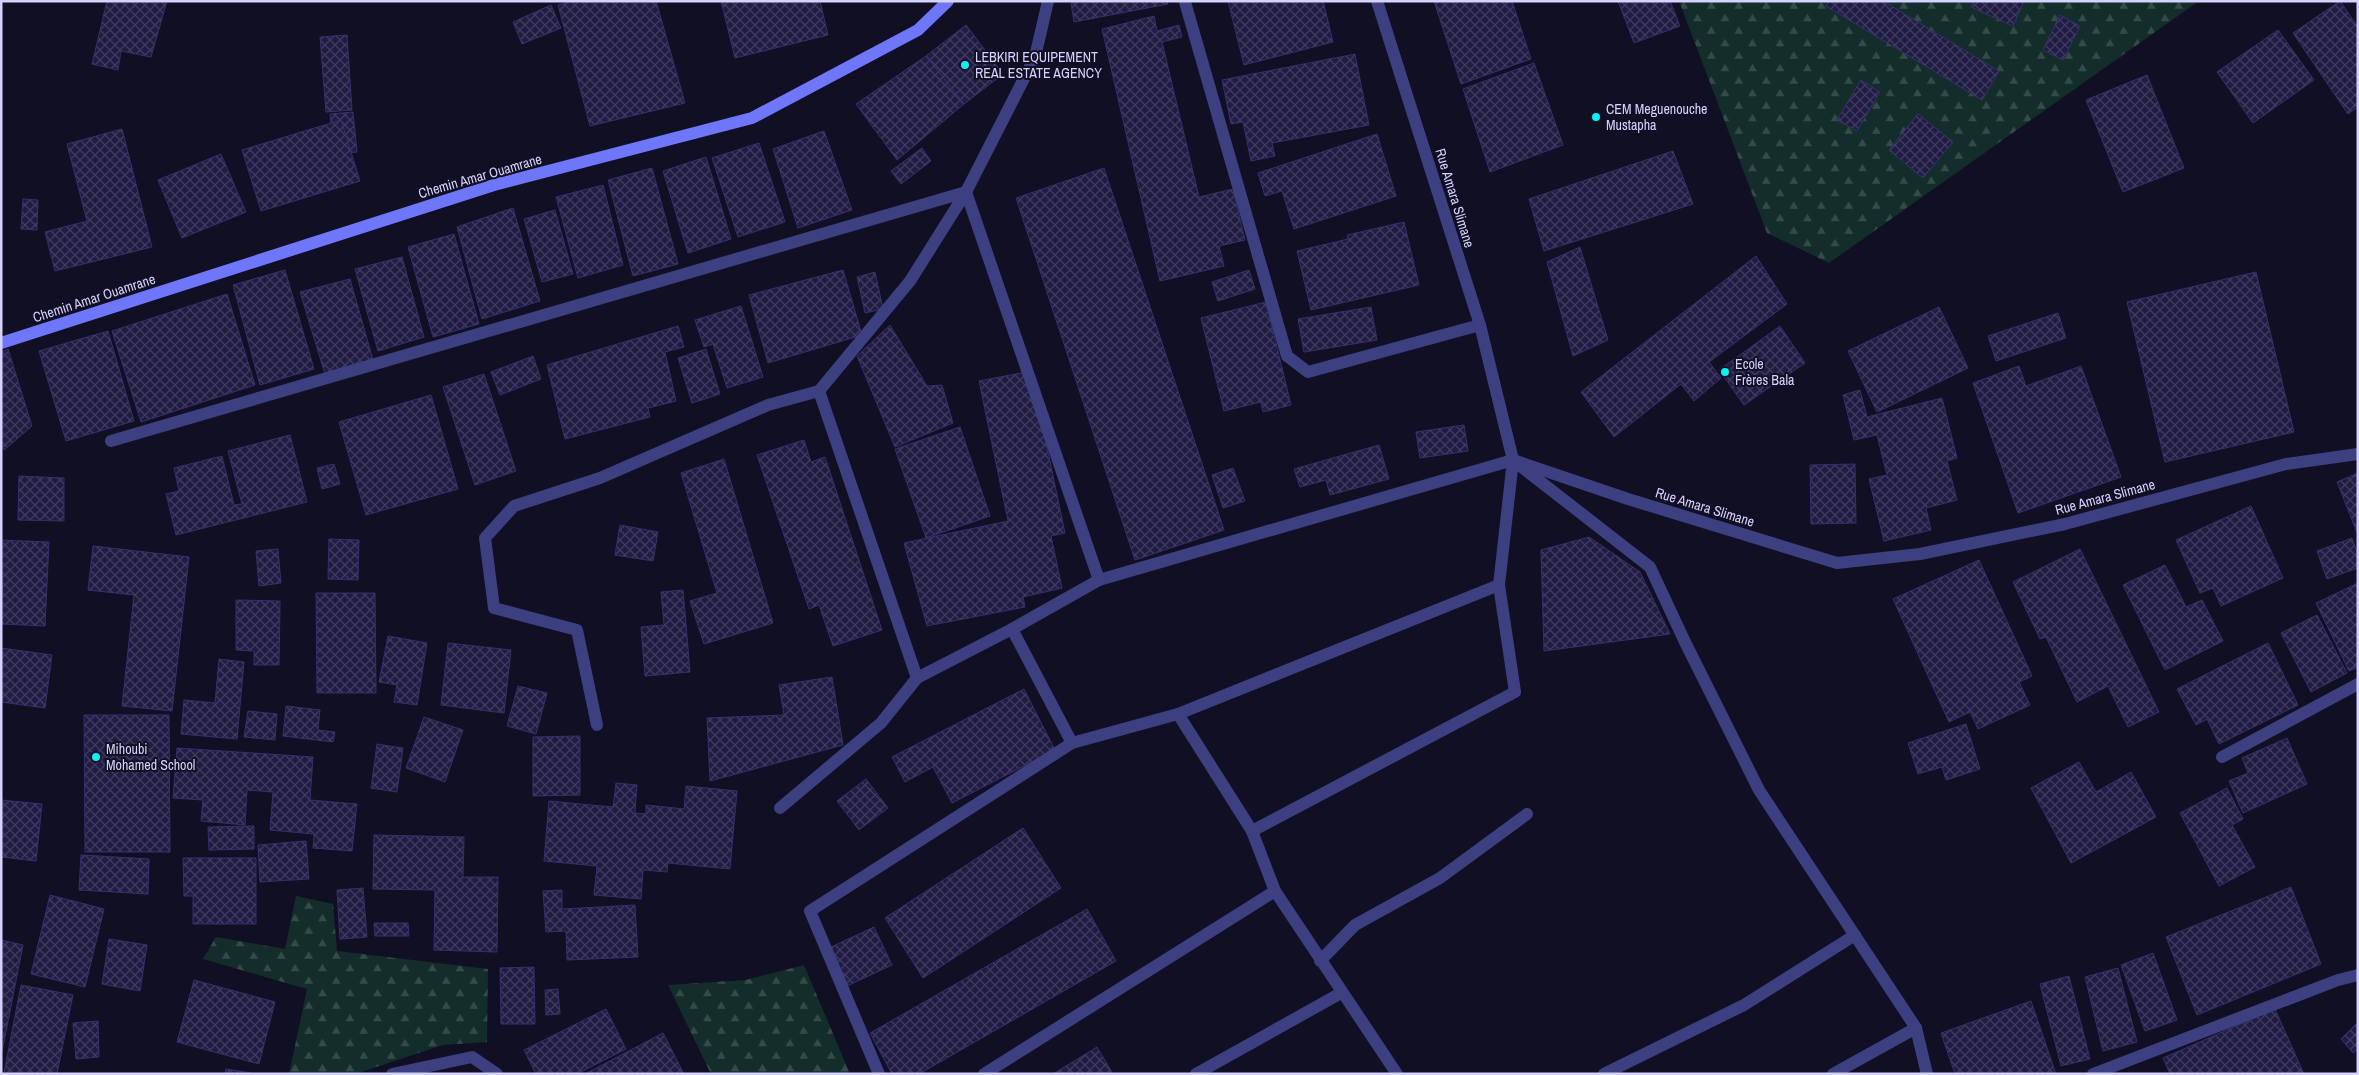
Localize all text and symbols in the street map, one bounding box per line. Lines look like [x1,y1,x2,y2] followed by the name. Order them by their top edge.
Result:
[975,48,1102,82] place label: LEBKIRI EQUIPEMENT REAL ESTATE AGENCY
[959,59,971,71] marker: LEBKIRI EQUIPEMENT REAL ESTATE AGENCY
[1606,100,1707,134] place label: CEM Meguenouche Mustapha
[1590,111,1602,123] marker: CEM Meguenouche Mustapha
[1431,146,1479,250] street label: Rue Amara Slimane
[416,150,544,202] street label: Chemin Amar Ouamrane
[31,270,157,326] street label: Chemin Amar Ouamrane
[1735,355,1795,389] place label: Ecole Frères Bala
[1719,366,1731,378] marker: Ecole Frères Bala
[2053,475,2157,519] street label: Rue Amara Slimane
[1653,483,1757,531] street label: Rue Amara Slimane
[106,740,195,774] place label: Mihoubi Mohamed School
[90,751,102,763] marker: Mihoubi Mohamed School

